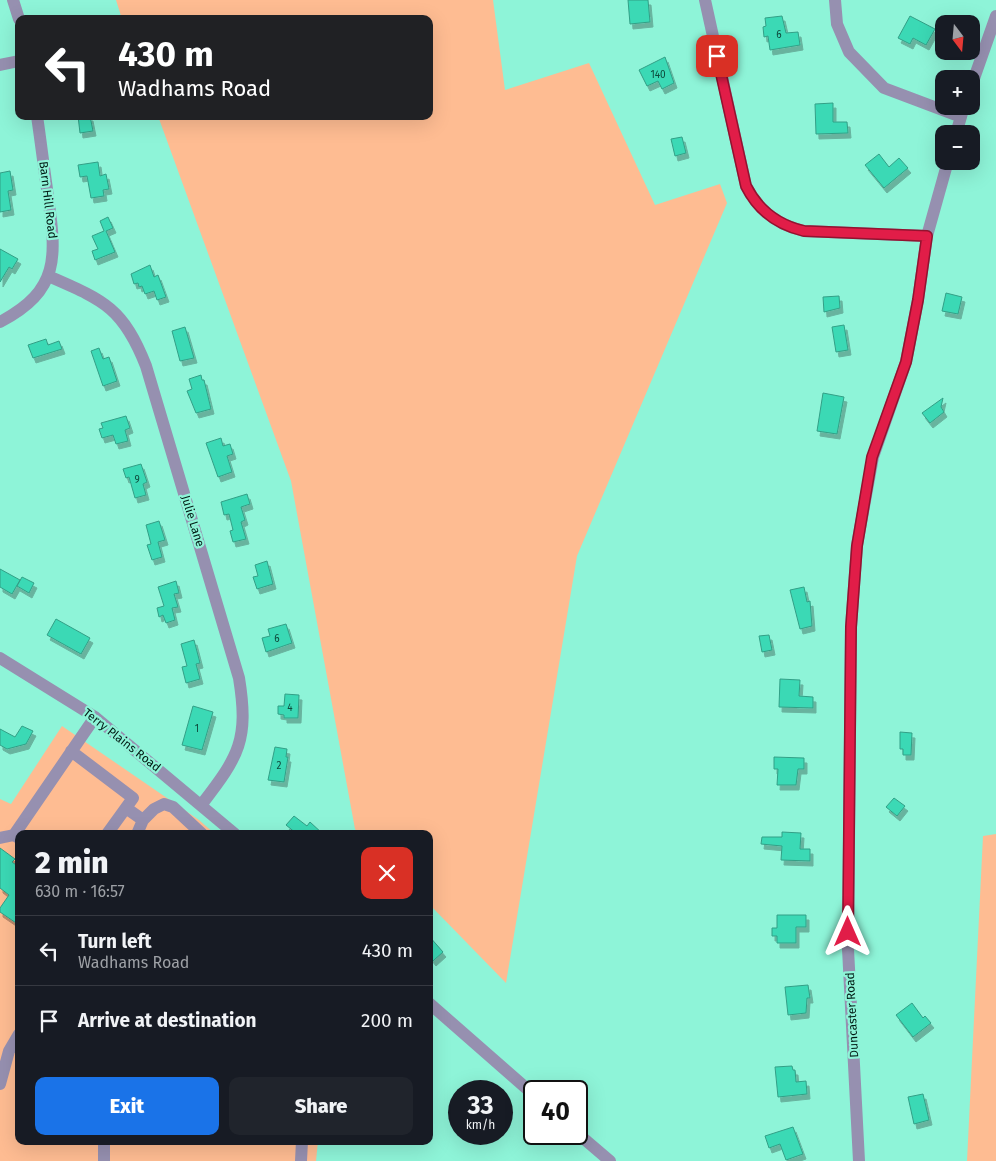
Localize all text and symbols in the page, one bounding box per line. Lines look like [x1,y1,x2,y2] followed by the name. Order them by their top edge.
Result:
[935,15,980,60] north arrow
[935,15,980,170] map controls
[776,29,782,41] house number: 6
[118,33,214,75] text: 430 m
[35,35,100,100] icon: left
[696,35,738,77] pin
[703,42,731,70] icon: arrive
[650,69,666,81] house number: 140
[935,70,980,115] button: +
[118,75,271,102] text: Wadhams Road
[935,125,980,170] button: −
[36,160,60,240] street label: Barn Hill Road
[134,474,140,486] house number: 9
[179,493,207,549] street label: Julie Lane
[274,633,280,645] house number: 6
[287,702,293,714] house number: 4
[81,705,163,775] street label: Terry Plains Road
[195,723,199,735] house number: 1
[277,760,282,772] house number: 2
[35,845,108,881] text: 2 min
[361,847,413,899] button: close
[35,882,125,901] text: 630 m · 16:57
[821,905,873,957] position arrow
[78,930,152,953] text: Turn left
[35,937,63,965] icon: left
[362,939,413,962] text: 430 m
[78,953,189,972] text: Wadhams Road
[843,972,861,1058] street label: Duncaster Road
[35,1007,63,1035] icon: arrive
[78,1009,257,1032] text: Arrive at destination
[361,1009,413,1032] text: 200 m
[35,1077,219,1135] button: Exit
[229,1077,413,1135] button: Share
[523,1080,588,1145] speed limit sign: 40
[467,1091,494,1121] text: 33
[466,1118,495,1132] text: km/h

